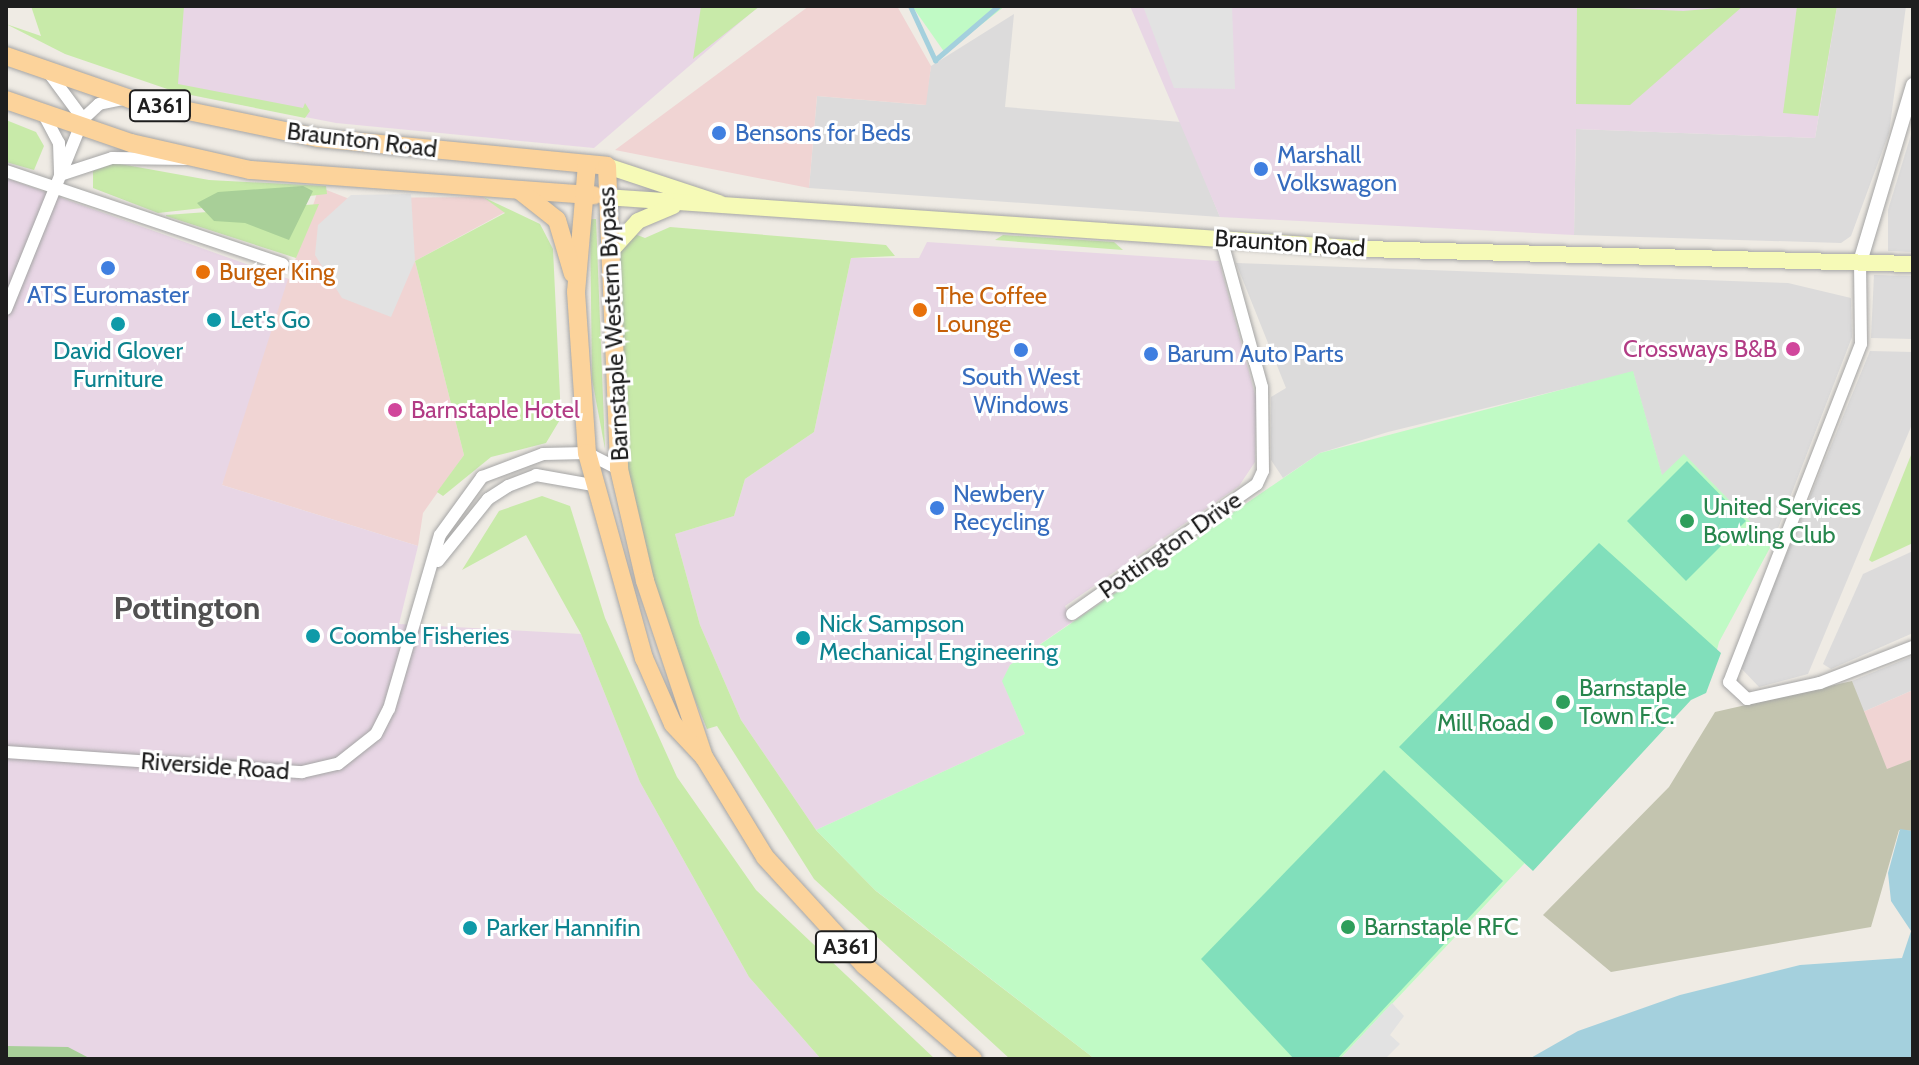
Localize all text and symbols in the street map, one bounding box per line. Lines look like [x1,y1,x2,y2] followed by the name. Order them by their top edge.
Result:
[128,88,192,124] road number: A361
[285,117,439,163] street label: Braunton Road
[735,119,911,147] place label: Bensons for Beds
[710,124,728,142] marker: Bensons for Beds
[1277,141,1397,197] place label: Marshall Volkswagon
[1252,160,1270,178] marker: Marshall Volkswagon
[591,186,635,462] street label: Barnstaple Western Bypass
[1214,223,1366,263] street label: Braunton Road
[219,258,335,286] place label: Burger King
[99,259,117,277] marker: ATS Euromaster
[194,263,212,281] marker: Burger King
[27,281,189,309] place label: ATS Euromaster
[936,282,1047,338] place label: The Coffee Lounge
[911,301,929,319] marker: The Coffee Lounge
[230,306,311,334] place label: Let's Go
[205,311,223,329] marker: Let's Go
[109,315,127,333] marker: David Glover Furniture
[1623,335,1777,363] place label: Crossways B&B
[53,337,183,393] place label: David Glover Furniture
[1167,340,1344,368] place label: Barum Auto Parts
[1784,340,1802,358] marker: Crossways B&B
[1012,341,1030,359] marker: South West Windows
[1142,345,1160,363] marker: Barum Auto Parts
[962,363,1080,419] place label: South West Windows
[411,396,580,424] place label: Barnstaple Hotel
[386,401,404,419] marker: Barnstaple Hotel
[953,480,1049,536] place label: Newbery Recycling
[1093,485,1247,605] street label: Pottington Drive
[1703,493,1861,549] place label: United Services Bowling Club
[928,499,946,517] marker: Newbery Recycling
[1678,512,1696,530] marker: United Services Bowling Club
[113,589,261,627] district label: Pottington
[819,610,1058,666] place label: Nick Sampson Mechanical Engineering
[329,622,510,650] place label: Coombe Fisheries
[304,627,322,645] marker: Coombe Fisheries
[794,629,812,647] marker: Nick Sampson Mechanical Engineering
[1579,674,1687,730] place label: Barnstaple Town F.C.
[1554,693,1572,711] marker: Barnstaple Town F.C.
[1437,709,1530,737] place label: Mill Road
[1537,714,1555,732] marker: Mill Road
[140,746,290,786] street label: Riverside Road
[1364,913,1519,941] place label: Barnstaple RFC
[486,914,641,942] place label: Parker Hannifin
[1339,918,1357,936] marker: Barnstaple RFC
[461,919,479,937] marker: Parker Hannifin
[814,929,878,965] road number: A361

